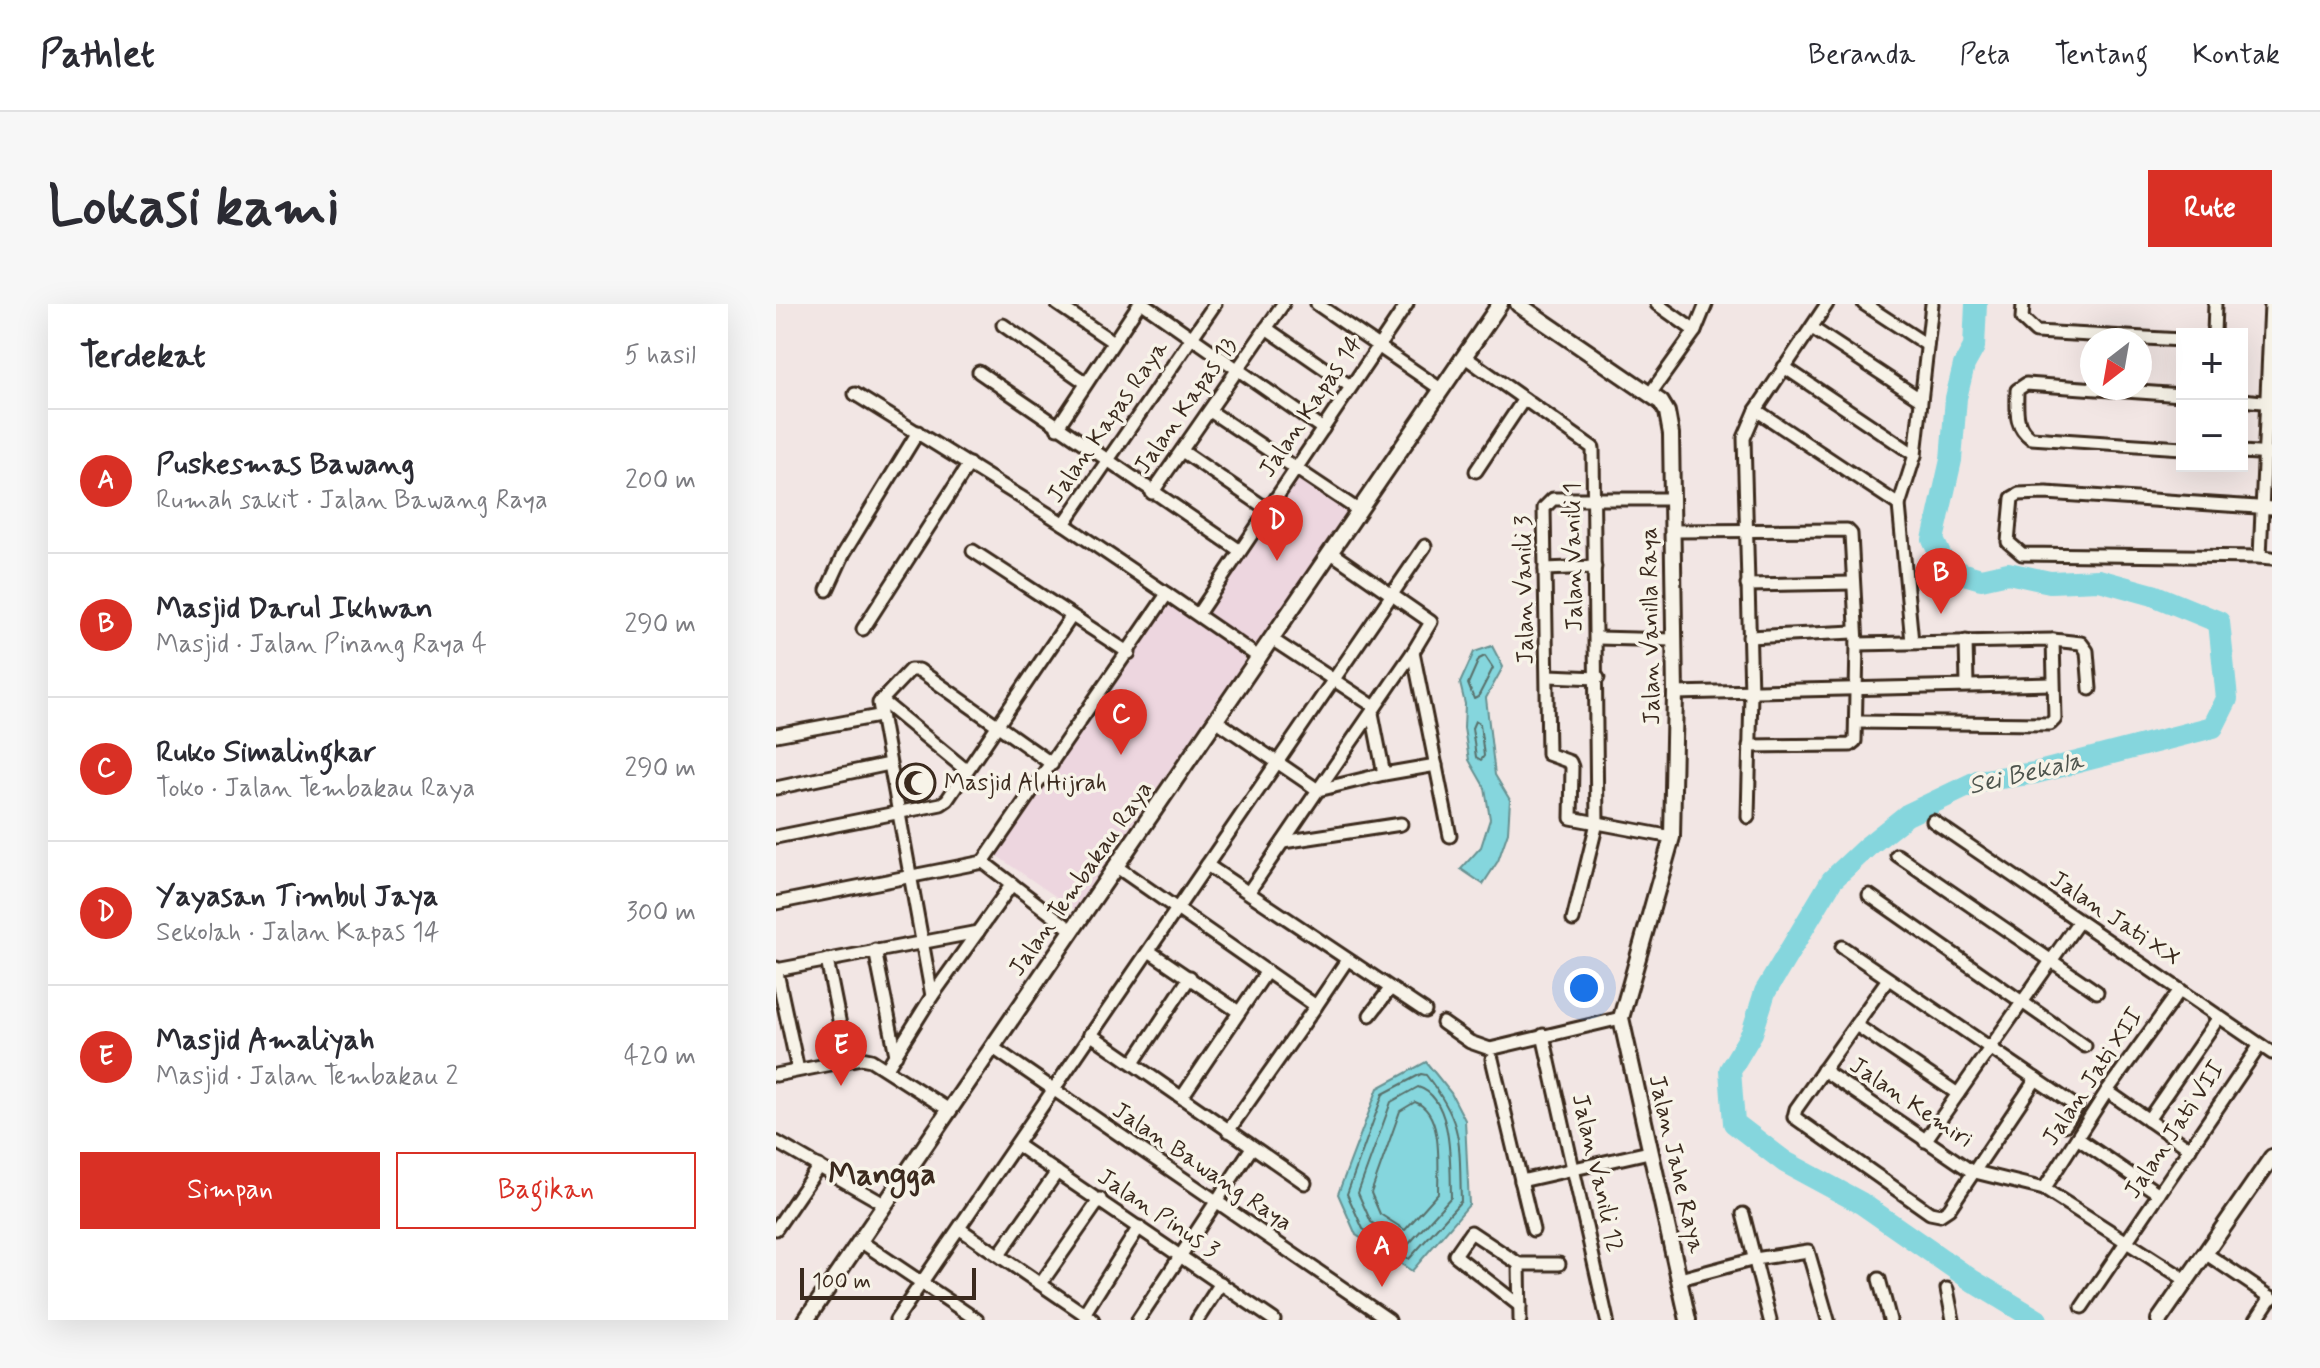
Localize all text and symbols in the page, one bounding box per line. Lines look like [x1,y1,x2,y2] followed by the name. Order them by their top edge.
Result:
[40,31,155,80] text: Pathlet
[1808,37,1915,74] text: Beranda
[1959,37,2011,74] text: Peta
[2055,37,2148,74] text: Tentang
[2192,37,2280,74] text: Kontak
[2148,170,2272,247] button: Rute
[48,172,340,245] text: Lokasi kami
[2080,328,2152,400] north arrow
[2176,328,2248,472] map controls
[2176,328,2248,400] button: +
[1252,330,1370,484] street label: Jalan Kapas 14
[1127,332,1245,480] street label: Jalan Kapas 13
[80,334,206,379] text: Terdekat
[1040,334,1176,509] street label: Jalan Kapas Raya
[624,339,696,373] text: 5 hasil
[2176,400,2248,472] button: −
[156,445,415,484] text: Puskesmas Bawang
[97,464,115,498] text: A
[625,464,696,498] text: 200 m
[1557,482,1591,632] street label: Jalan Vanili 1
[156,484,548,518] text: Rumah sakit · Jalan Bawang Raya
[1251,495,1303,561] pin: D
[1508,515,1542,665] street label: Jalan Vanili 3
[1634,527,1668,725] street label: Jalan Vanilla Raya
[1915,548,1967,614] pin: B
[156,589,433,628] text: Masjid Darul Ikhwan
[98,608,114,642] text: B
[624,608,696,642] text: 290 m
[156,628,487,662] text: Masjid · Jalan Pinang Raya 4
[1095,689,1147,755] pin: C
[156,733,376,772] text: Ruko Simalingkar
[1965,744,2088,804] water label: Sei Bekala
[97,752,115,786] text: C
[624,752,696,786] text: 290 m
[895,762,937,804] mosque icon: Masjid Al Hijrah
[944,768,1107,799] place label: Masjid Al Hijrah
[156,772,475,806] text: Toko · Jalan Tembakau Raya
[1002,775,1160,983] street label: Jalan Tembakau Raya
[2044,864,2186,974] street label: Jalan Jati XX
[156,877,439,916] text: Yayasan Timbul Jaya
[97,896,115,930] text: D
[626,896,696,930] text: 300 m
[156,916,440,950] text: Sekolah · Jalan Kapas 14
[1564,968,1604,1008] your location
[2035,1002,2151,1152] street label: Jalan Jati XII
[815,1020,867,1086] pin: E
[156,1021,375,1060] text: Masjid Amaliyah
[98,1040,114,1074] text: E
[624,1040,696,1074] text: 420 m
[1843,1050,1979,1156] street label: Jalan Kemiri
[2117,1055,2233,1205] street label: Jalan Jati VII
[156,1060,458,1094] text: Masjid · Jalan Tembakau 2
[1640,1072,1712,1257] street label: Jalan Jahe Raya
[1564,1091,1630,1255] street label: Jalan Vanili 12
[1106,1095,1298,1239] street label: Jalan Bawang Raya
[80,1152,380,1229] button: Simpan
[396,1152,696,1229] button: Bagikan
[828,1154,936,1199] district label: Mangga
[1091,1162,1225,1266] street label: Jalan Pinus 3
[1356,1221,1408,1287] pin: A
[800,1264,976,1300] scale bar
[812,1268,871,1296] text: 100 m

